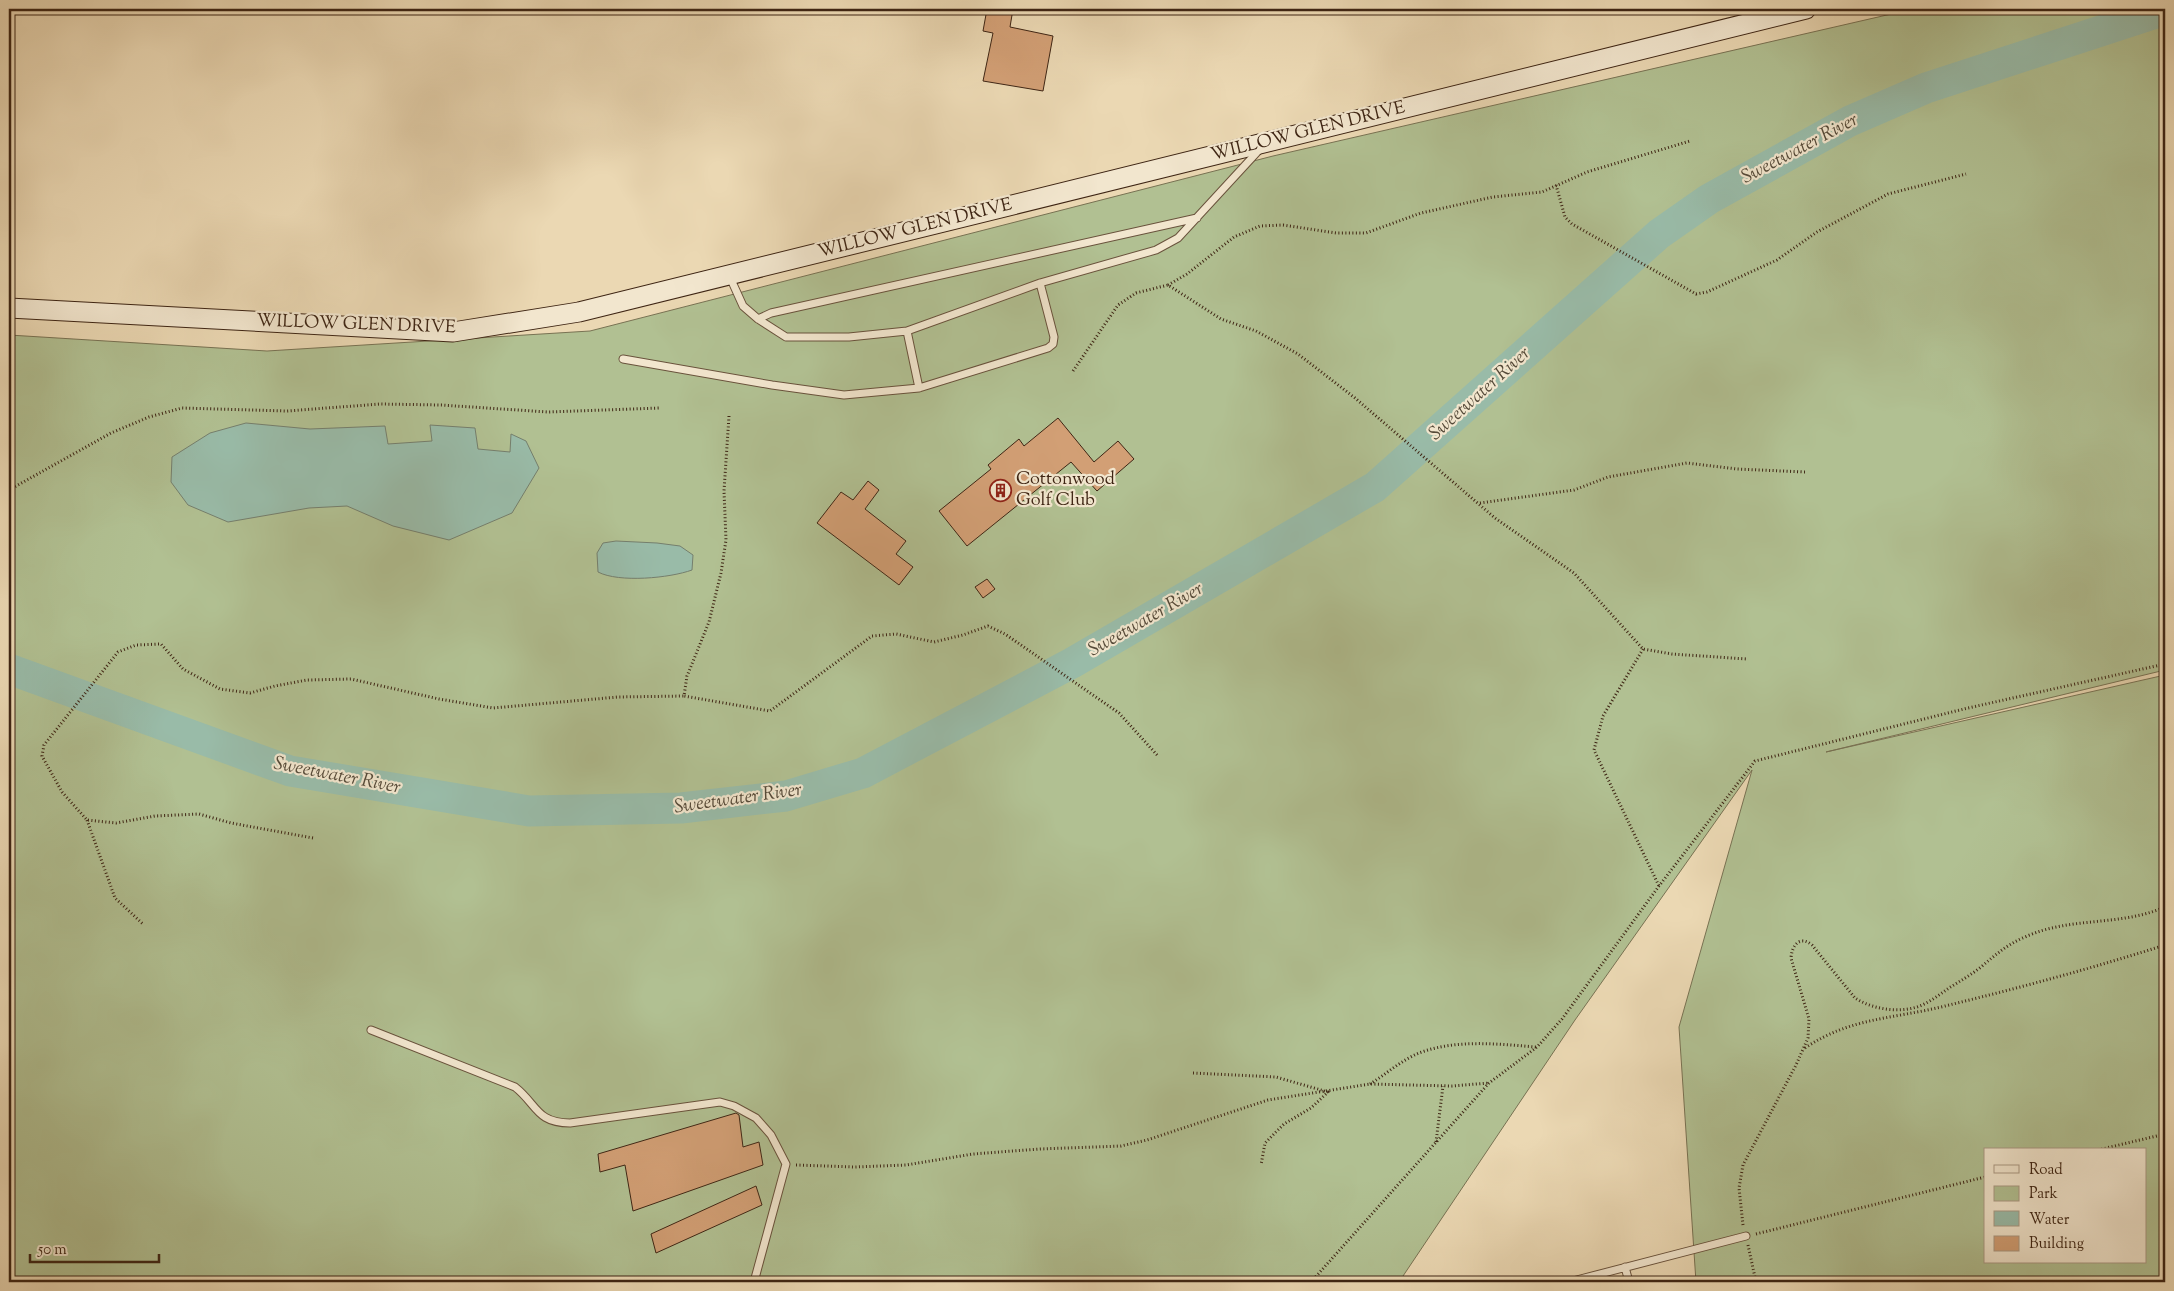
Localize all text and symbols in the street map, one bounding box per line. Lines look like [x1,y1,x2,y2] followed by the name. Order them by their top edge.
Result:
[1208,95,1408,169] street label: WILLOW GLEN DRIVE
[1737,107,1863,191] water label: Sweetwater River
[815,192,1015,266] street label: WILLOW GLEN DRIVE
[256,309,456,341] street label: WILLOW GLEN DRIVE
[1423,341,1537,447] water label: Sweetwater River
[1016,467,1115,514] place label: Cottonwood Golf Club
[988,478,1012,502] building icon: Cottonwood Golf Club
[1084,576,1209,664] water label: Sweetwater River
[271,750,403,802] water label: Sweetwater River
[672,777,804,821] water label: Sweetwater River
[1984,1148,2146,1264] legend
[2029,1160,2063,1181] text: Road
[2029,1184,2058,1205] text: Park
[2029,1210,2070,1231] text: Water
[30,1231,159,1263] scale bar
[2029,1234,2084,1255] text: Building
[37,1240,67,1261] text: 50 m

